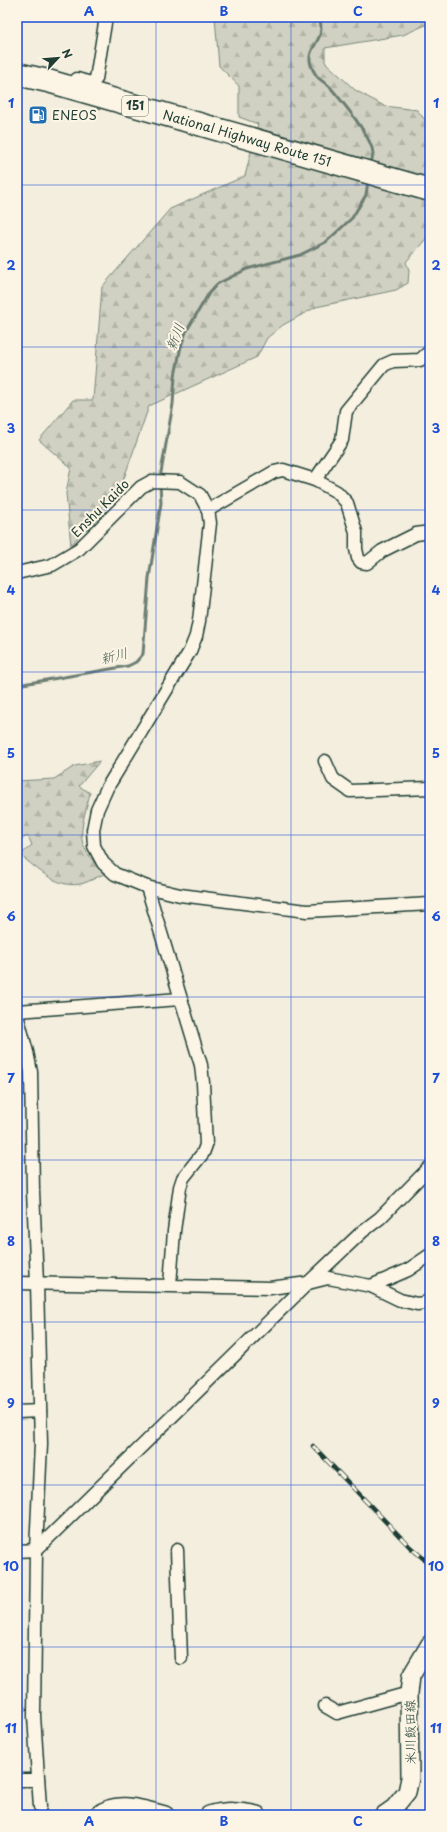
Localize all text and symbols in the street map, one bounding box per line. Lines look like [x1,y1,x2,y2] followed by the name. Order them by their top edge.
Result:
[84,1,94,20] text: A
[220,1,229,20] text: B
[353,1,363,20] text: C
[38,38,78,78] north arrow
[58,46,77,61] text: N
[8,93,14,112] text: 1
[433,93,439,112] text: 1
[122,96,148,116] road number: 151
[27,104,49,126] fuel station icon: ENEOS
[161,104,334,171] street label: National Highway Route 151
[52,105,97,124] place label: ENEOS
[6,255,16,274] text: 2
[431,255,441,274] text: 2
[160,320,189,354] water label: 新川
[7,418,16,437] text: 3
[432,418,441,437] text: 3
[66,474,133,541] street label: Enshu Kaido
[7,580,16,599] text: 4
[432,580,441,599] text: 4
[98,642,130,669] water label: 新川
[7,743,15,762] text: 5
[432,743,440,762] text: 5
[6,906,16,925] text: 6
[431,906,441,925] text: 6
[7,1068,15,1087] text: 7
[432,1068,440,1087] text: 7
[7,1231,15,1250] text: 8
[432,1231,440,1250] text: 8
[7,1393,15,1412] text: 9
[432,1393,440,1412] text: 9
[3,1556,19,1575] text: 10
[428,1556,444,1575] text: 10
[399,1698,420,1765] street label: 米川飯田線
[5,1718,17,1737] text: 11
[430,1718,442,1737] text: 11
[84,1811,94,1830] text: A
[220,1811,229,1830] text: B
[353,1811,363,1830] text: C

